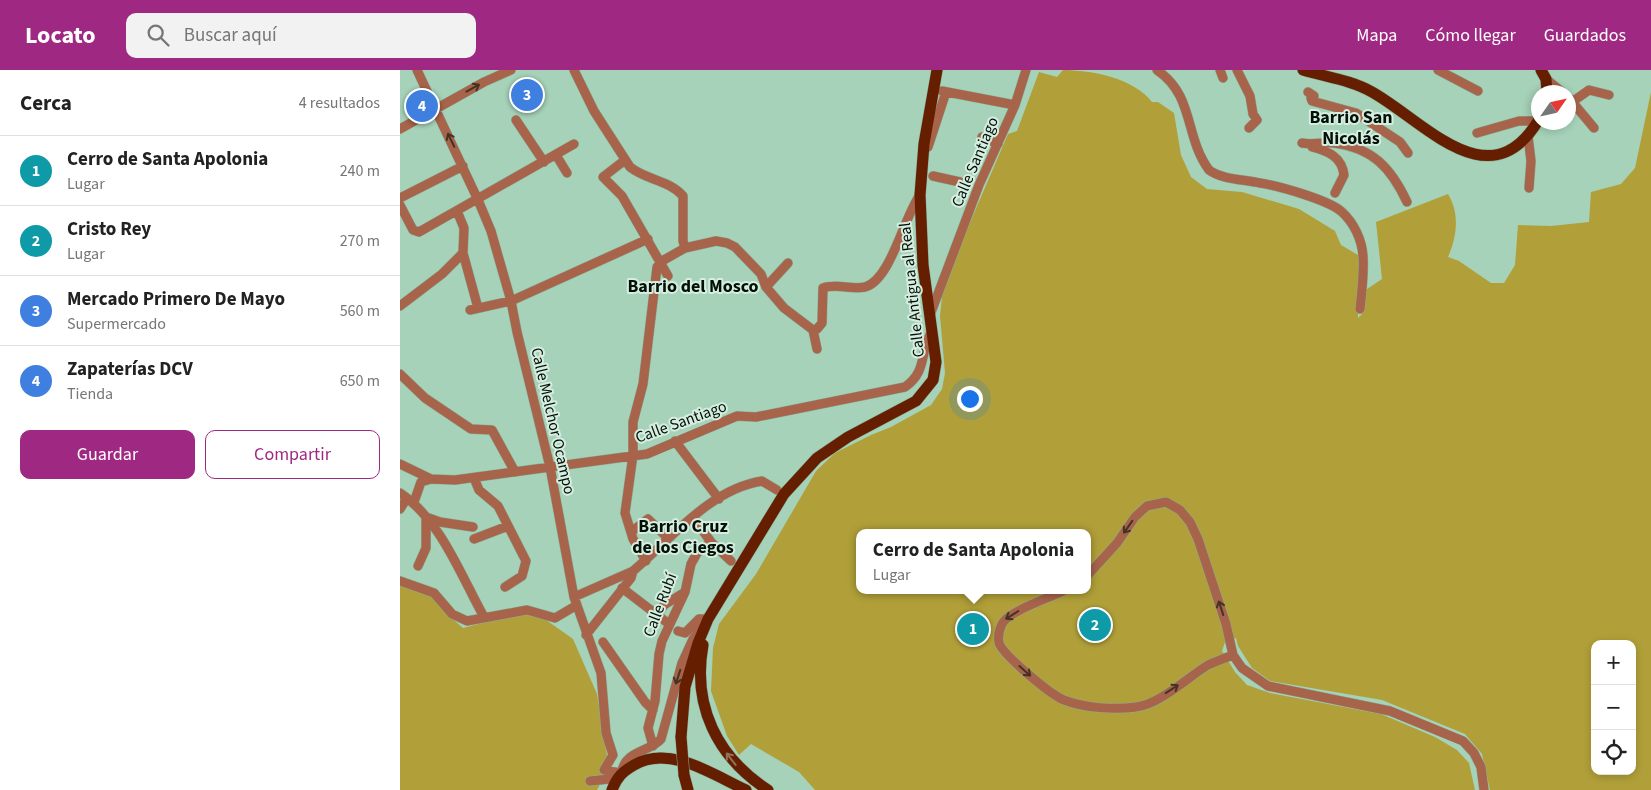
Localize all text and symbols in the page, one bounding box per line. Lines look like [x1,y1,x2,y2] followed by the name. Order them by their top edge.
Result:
[126,13,476,58] search box
[25,18,96,53] text: Locato
[144,21,172,49] icon: search
[184,22,277,49] text: Buscar aquí
[1356,23,1397,48] text: Mapa
[1425,23,1516,48] text: Cómo llegar
[1544,23,1626,48] text: Guardados
[511,76,543,114] pin: 3
[466,83,481,93] one-way arrow
[1531,85,1576,130] north arrow
[406,87,438,125] pin: 4
[20,88,72,118] text: Cerca
[299,92,380,114] text: 4 resultados
[1309,105,1393,151] district label: Barrio San Nicolás
[946,114,1004,210] street label: Calle Santiago
[445,133,455,148] one-way arrow
[67,146,268,173] text: Cerro de Santa Apolonia
[32,160,40,182] text: 1
[340,160,380,182] text: 240 m
[67,173,105,195] text: Lugar
[67,216,151,243] text: Cristo Rey
[894,221,930,359] street label: Calle Antigua al Real
[32,230,40,252] text: 2
[340,230,380,252] text: 270 m
[67,243,105,265] text: Lugar
[627,274,759,299] district label: Barrio del Mosco
[67,286,285,313] text: Mercado Primero De Mayo
[32,300,40,322] text: 3
[340,300,380,322] text: 560 m
[67,313,166,335] text: Supermercado
[525,345,581,497] street label: Calle Melchor Ocampo
[67,356,193,383] text: Zapaterías DCV
[32,370,40,392] text: 4
[340,370,380,392] text: 650 m
[67,383,113,405] text: Tienda
[957,386,983,412] your location
[632,395,730,449] street label: Calle Santiago
[20,430,195,479] button: Guardar
[205,430,380,479] button: Compartir
[632,514,734,560] district label: Barrio Cruz de los Ciegos
[1123,520,1133,534] one-way arrow
[856,529,1091,594] popup
[873,537,1074,564] text: Cerro de Santa Apolonia
[873,564,911,586] text: Lugar
[638,569,683,640] street label: Calle Rubí
[1216,601,1225,617] one-way arrow
[1079,606,1111,644] pin: 2
[957,610,989,648] pin: 1
[1006,611,1020,621] one-way arrow
[1591,640,1636,775] map controls
[1591,640,1636,685] button: +
[1019,665,1032,677] one-way arrow
[672,669,682,685] one-way arrow
[1165,684,1179,694] one-way arrow
[1591,685,1636,730] button: −
[1591,730,1636,775] button: locate
[726,752,736,766] one-way arrow

